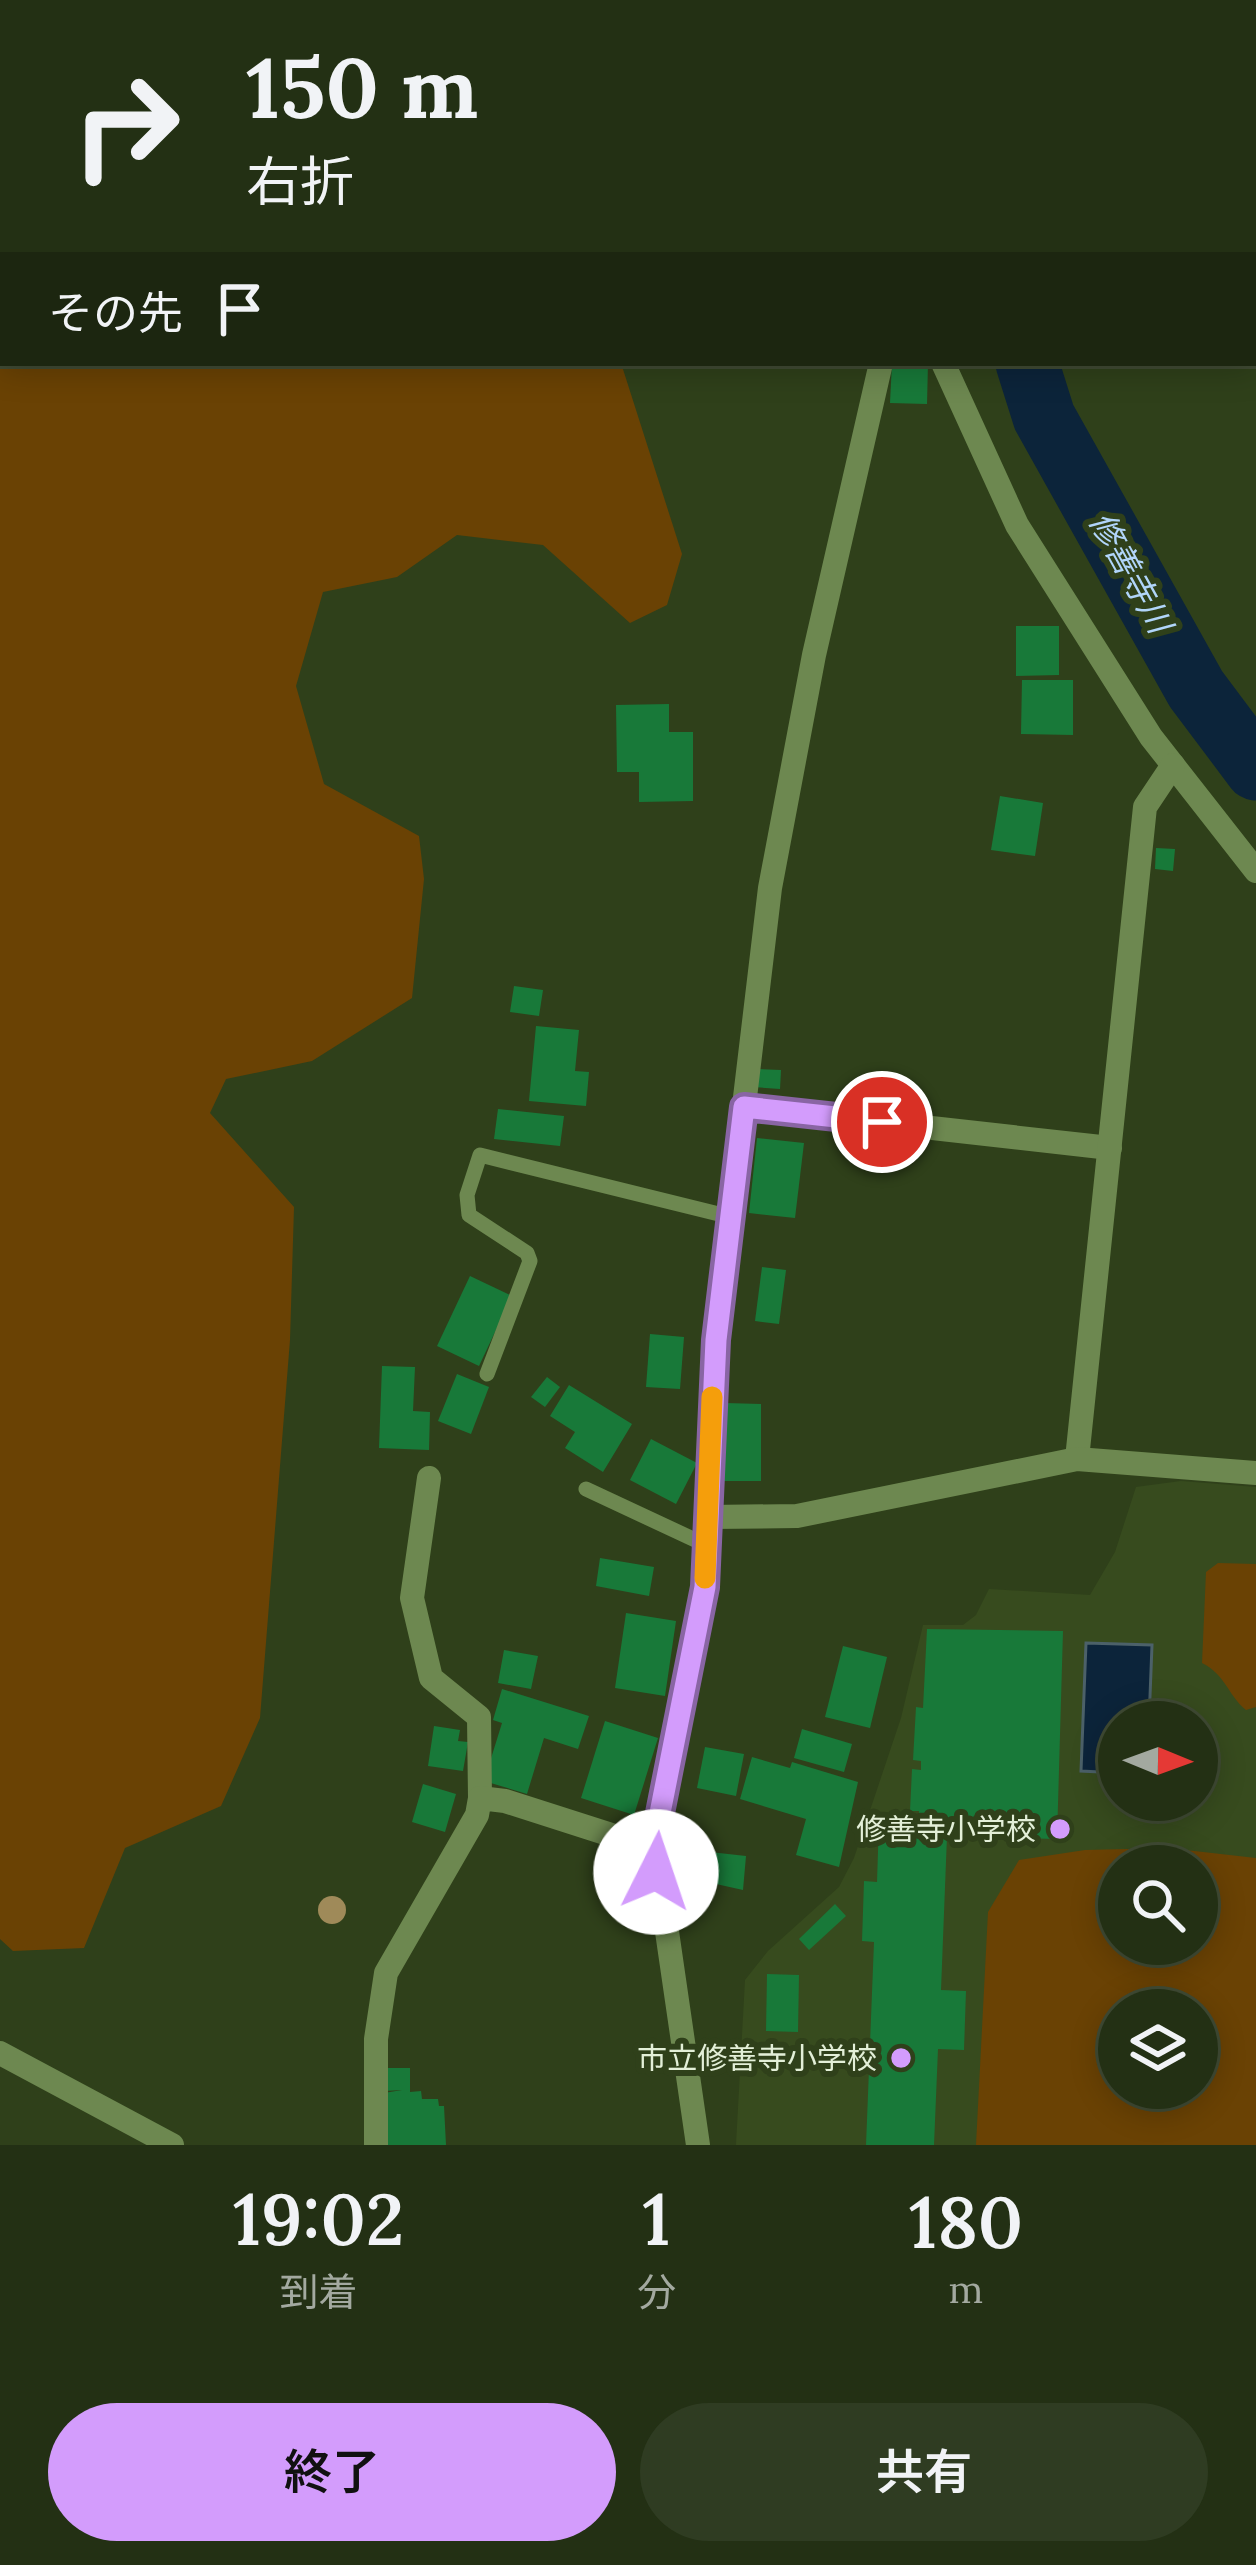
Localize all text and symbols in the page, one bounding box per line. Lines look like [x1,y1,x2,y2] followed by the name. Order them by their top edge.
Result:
[246,33,478,141] text: 150 m
[48,48,204,204] icon: right
[246,147,354,216] text: 右折
[207,276,273,342] icon: arrive
[48,284,183,341] text: その先
[1081,504,1183,643] water label: 修善寺川
[831,1071,933,1173] pin
[849,1089,915,1155] icon: arrive
[1098,1701,1218,1821] north arrow
[1098,1701,1218,2109] map controls
[593,1809,719,1935] position arrow
[856,1810,1036,1848] place label: 修善寺小学校
[1047,1816,1073,1842] marker: 修善寺小学校
[1098,1845,1218,1965] button: search
[1098,1989,1218,2109] button: layers
[637,2039,877,2077] place label: 市立修善寺小学校
[888,2045,914,2071] marker: 市立修善寺小学校
[233,2173,404,2265] text: 19:02
[642,2173,671,2265] text: 1
[909,2176,1023,2268] text: 180
[949,2264,983,2314] text: m
[279,2267,357,2317] text: 到着
[637,2267,676,2317] text: 分
[48,2403,616,2541] button: 終了
[640,2403,1208,2541] button: 共有

